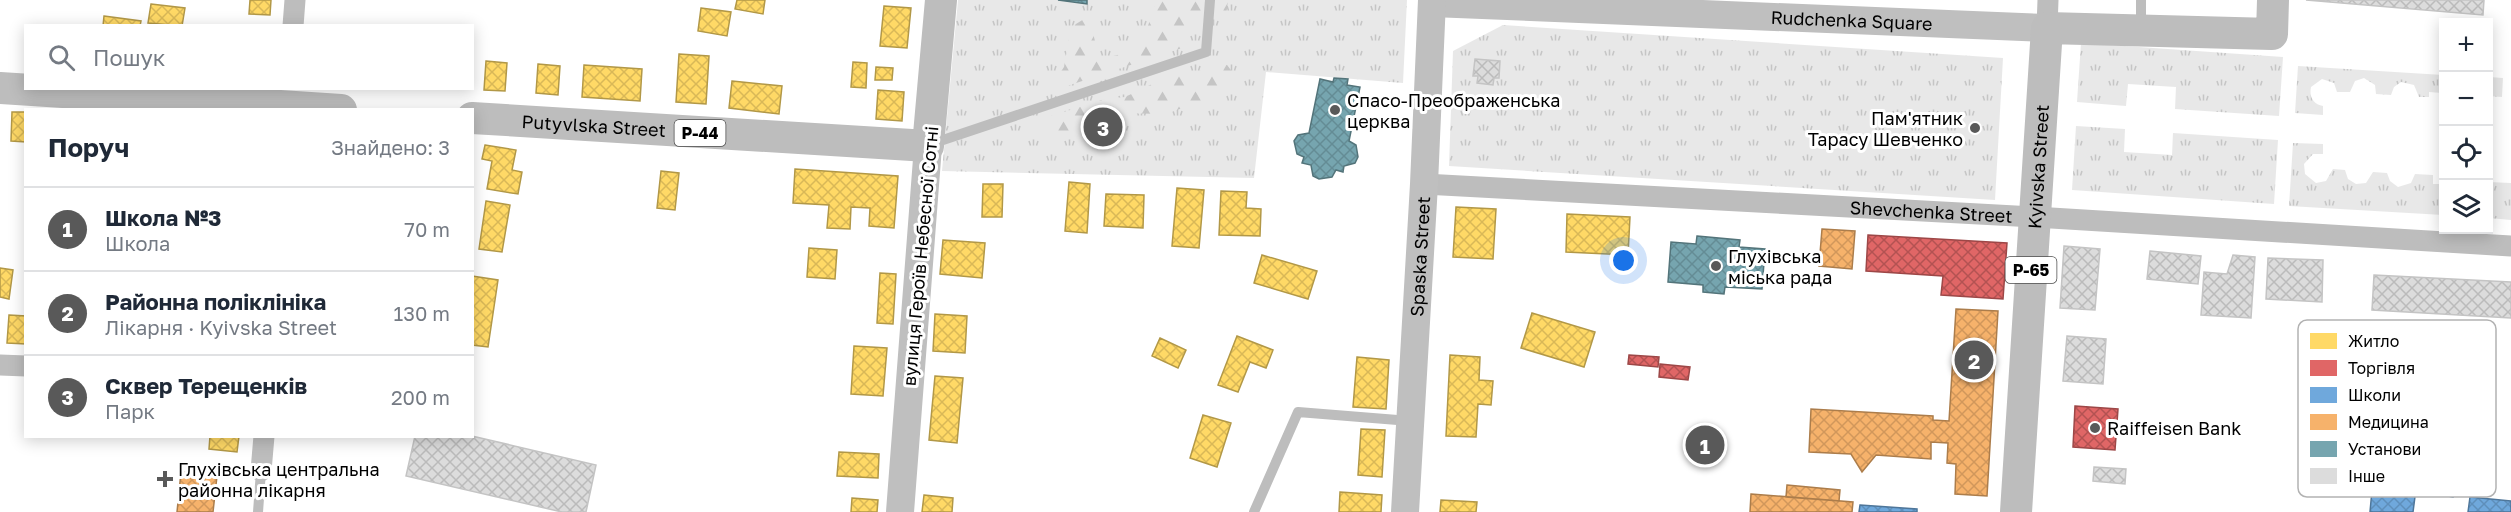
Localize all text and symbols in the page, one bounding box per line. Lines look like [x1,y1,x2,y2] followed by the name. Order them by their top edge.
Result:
[1770,6,1933,34] street label: Rudchenka Square
[2439,18,2493,234] map controls
[2439,18,2493,72] button: +
[24,24,474,90] search box
[45,41,78,74] icon: search
[93,44,166,71] text: Пошук
[2439,72,2493,126] button: −
[1347,89,1560,132] place label: Спасо-Преображенська церква
[1328,103,1342,117] marker: Спасо-Преображенська церква
[1084,104,1122,150] pin: 3
[2023,104,2053,229] street label: Kyivska Street
[1808,107,1963,150] place label: Пам'ятник Тарасу Шевченко
[521,110,666,141] street label: Putyvlska Street
[674,120,726,146] road number: Р-44
[1968,121,1982,135] marker: Пам'ятник Тарасу Шевченко
[898,125,942,387] street label: вулиця Героїв Небесної Сотні
[2439,126,2493,180] button: locate
[48,132,129,163] text: Поруч
[331,135,450,159] text: Знайдено: 3
[2439,180,2493,234] button: layers
[1405,196,1434,317] street label: Spaska Street
[1849,196,2013,227] street label: Shevchenka Street
[105,204,222,231] text: Школа №3
[62,217,73,241] text: 1
[404,217,450,241] text: 70 m
[105,231,170,255] text: Школа
[1728,245,1832,288] place label: Глухівська міська рада
[1609,246,1638,275] your location
[2006,257,2056,283] road number: Р-65
[1709,259,1723,273] marker: Глухівська міська рада
[105,288,326,315] text: Районна поліклініка
[61,301,74,325] text: 2
[394,301,450,325] text: 130 m
[105,315,337,339] text: Лікарня · Kyivska Street
[2298,320,2496,497] legend
[2348,331,2399,351] text: Житло
[1954,338,1994,382] pin: 2
[2348,358,2415,378] text: Торгівля
[105,372,307,399] text: Сквер Терещенків
[61,385,74,409] text: 3
[391,385,450,409] text: 200 m
[2348,385,2401,405] text: Школи
[105,399,155,423] text: Парк
[2348,412,2429,432] text: Медицина
[2107,417,2241,439] place label: Raiffeisen Bank
[2088,421,2102,435] marker: Raiffeisen Bank
[1686,422,1724,468] pin: 1
[2348,439,2421,459] text: Установи
[178,458,380,501] place label: Глухівська центральна районна лікарня
[2348,466,2385,486] text: Інше
[156,470,174,488] marker: Глухівська центральна районна лікарня

